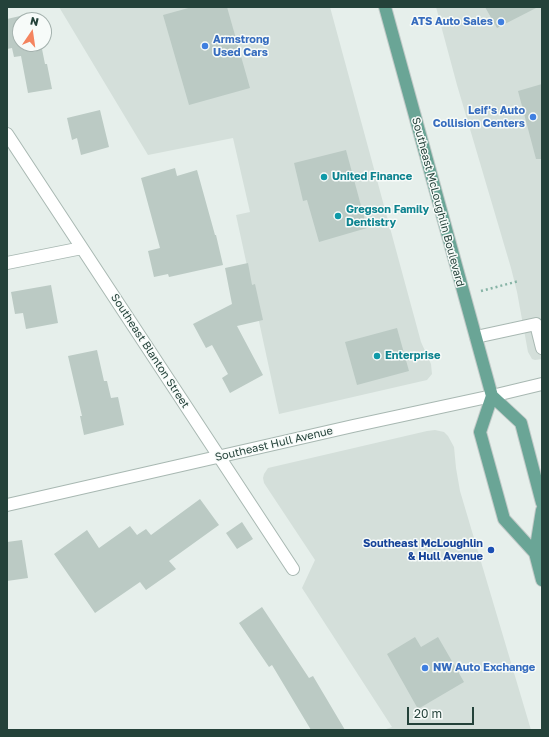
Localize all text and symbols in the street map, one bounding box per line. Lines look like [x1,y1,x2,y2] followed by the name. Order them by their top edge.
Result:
[12,12,52,52] north arrow
[29,14,40,28] text: N
[411,15,493,29] place label: ATS Auto Sales
[496,17,506,27] marker: ATS Auto Sales
[213,33,269,59] place label: Armstrong Used Cars
[200,41,210,51] marker: Armstrong Used Cars
[433,104,525,130] place label: Leif's Auto Collision Centers
[528,112,538,122] marker: Leif's Auto Collision Centers
[409,116,467,288] street label: Southeast McLoughlin Boulevard
[332,170,412,184] place label: United Finance
[319,172,329,182] marker: United Finance
[346,203,429,229] place label: Gregson Family Dentistry
[333,211,343,221] marker: Gregson Family Dentistry
[108,291,192,411] street label: Southeast Blanton Street
[385,349,440,363] place label: Enterprise
[372,351,382,361] marker: Enterprise
[214,424,334,464] street label: Southeast Hull Avenue
[363,537,483,563] place label: Southeast McLoughlin & Hull Avenue
[486,545,496,555] marker: Southeast McLoughlin & Hull Avenue
[433,661,535,675] place label: NW Auto Exchange
[420,663,430,673] marker: NW Auto Exchange
[409,699,476,725] scale bar
[414,706,442,721] text: 20 m

